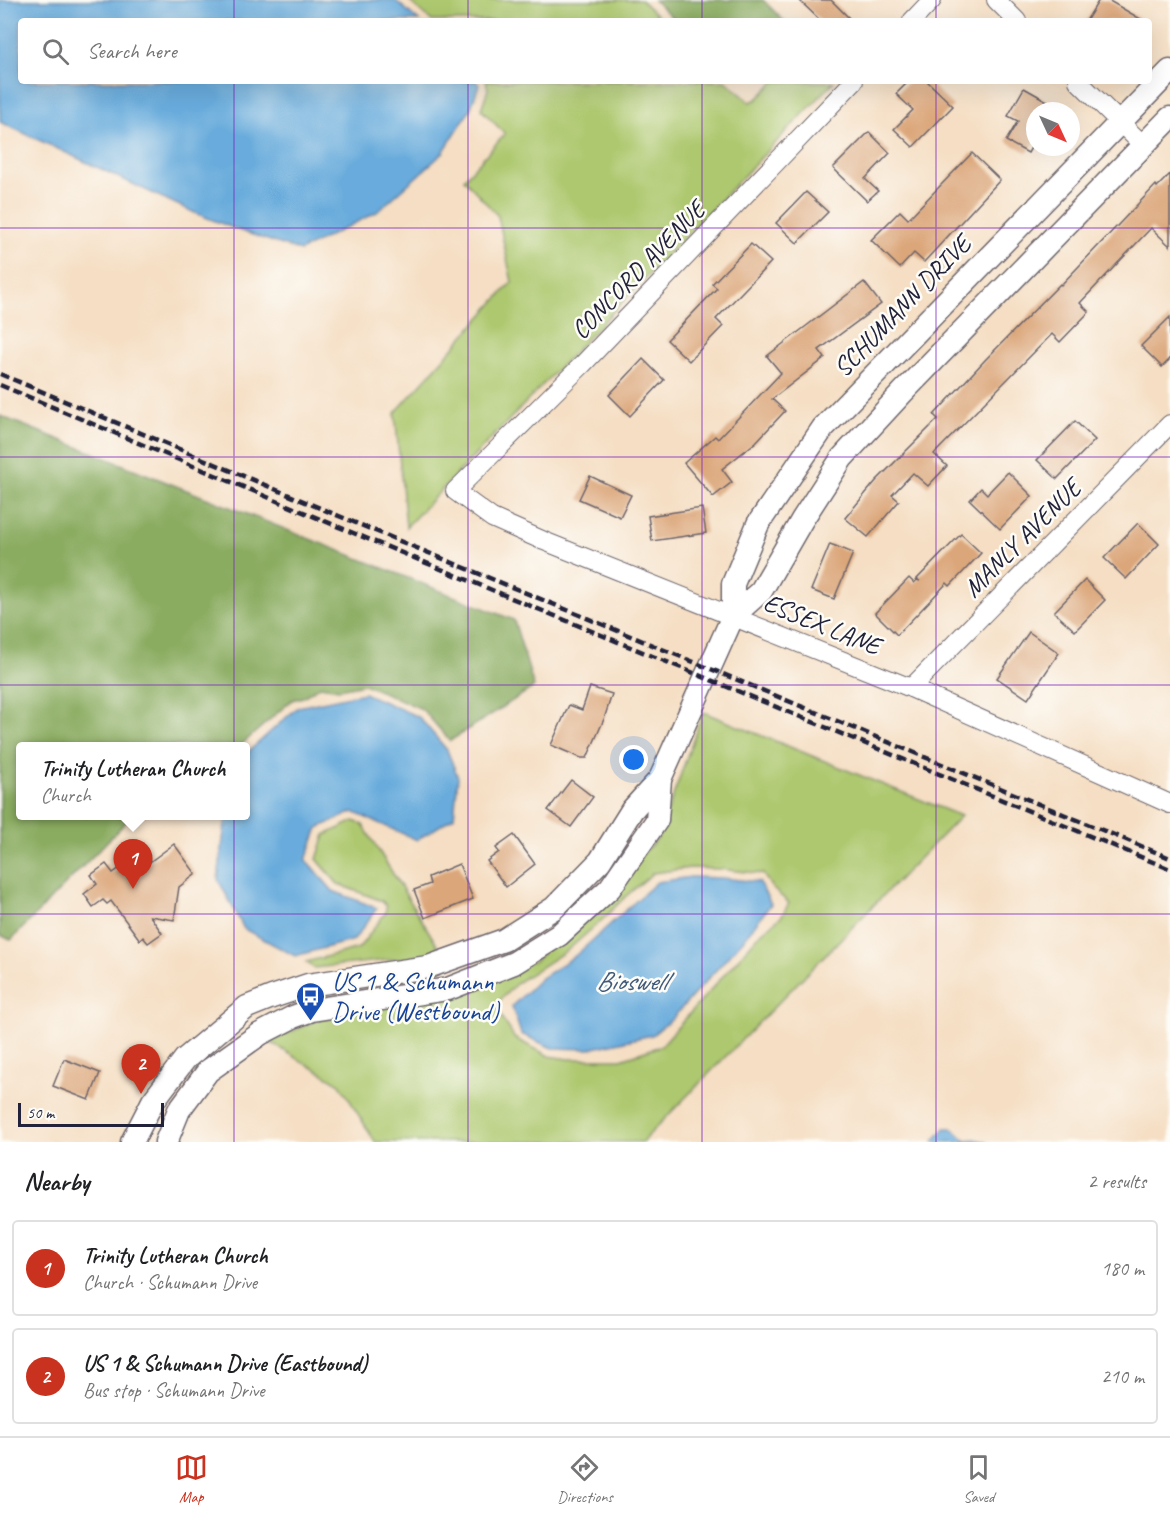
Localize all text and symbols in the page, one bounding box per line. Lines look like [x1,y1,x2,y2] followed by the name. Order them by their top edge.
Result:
[18,18,1152,84] search box
[39,35,72,68] icon: search
[87,37,177,65] text: Search here
[1026,102,1080,156] north arrow
[564,191,715,346] street label: CONCORD AVENUE
[826,226,980,384] street label: SCHUMANN DRIVE
[956,469,1091,604] street label: MANLY AVENUE
[759,586,888,664] street label: ESSEX LANE
[16,742,250,820] popup
[619,745,648,774] your location
[41,755,225,783] text: Trinity Lutheran Church
[41,783,91,808] text: Church
[114,840,152,889] pin: 1
[596,964,675,998] water label: Bioswell
[332,965,500,1028] place label: US 1 & Schumann Drive (Westbound)
[295,980,327,1022] bus stop icon: US 1 & Schumann Drive (Westbound)
[122,1044,160,1094] pin: 2
[18,1100,164,1128] scale bar
[27,1103,54,1123] text: 50 m
[24,1165,89,1198] text: Nearby
[1087,1169,1146,1194] text: 2 results
[83,1242,268,1270] text: Trinity Lutheran Church
[41,1256,50,1281] text: 1
[1101,1256,1144,1281] text: 180 m
[83,1270,257,1295] text: Church · Schumann Drive
[83,1350,368,1378] text: US 1 & Schumann Drive (Eastbound)
[41,1364,50,1389] text: 2
[1101,1364,1144,1389] text: 210 m
[83,1378,265,1403] text: Bus stop · Schumann Drive
[175,1451,208,1507] tab: Map
[557,1451,613,1507] tab: Directions
[962,1451,995,1507] tab: Saved

